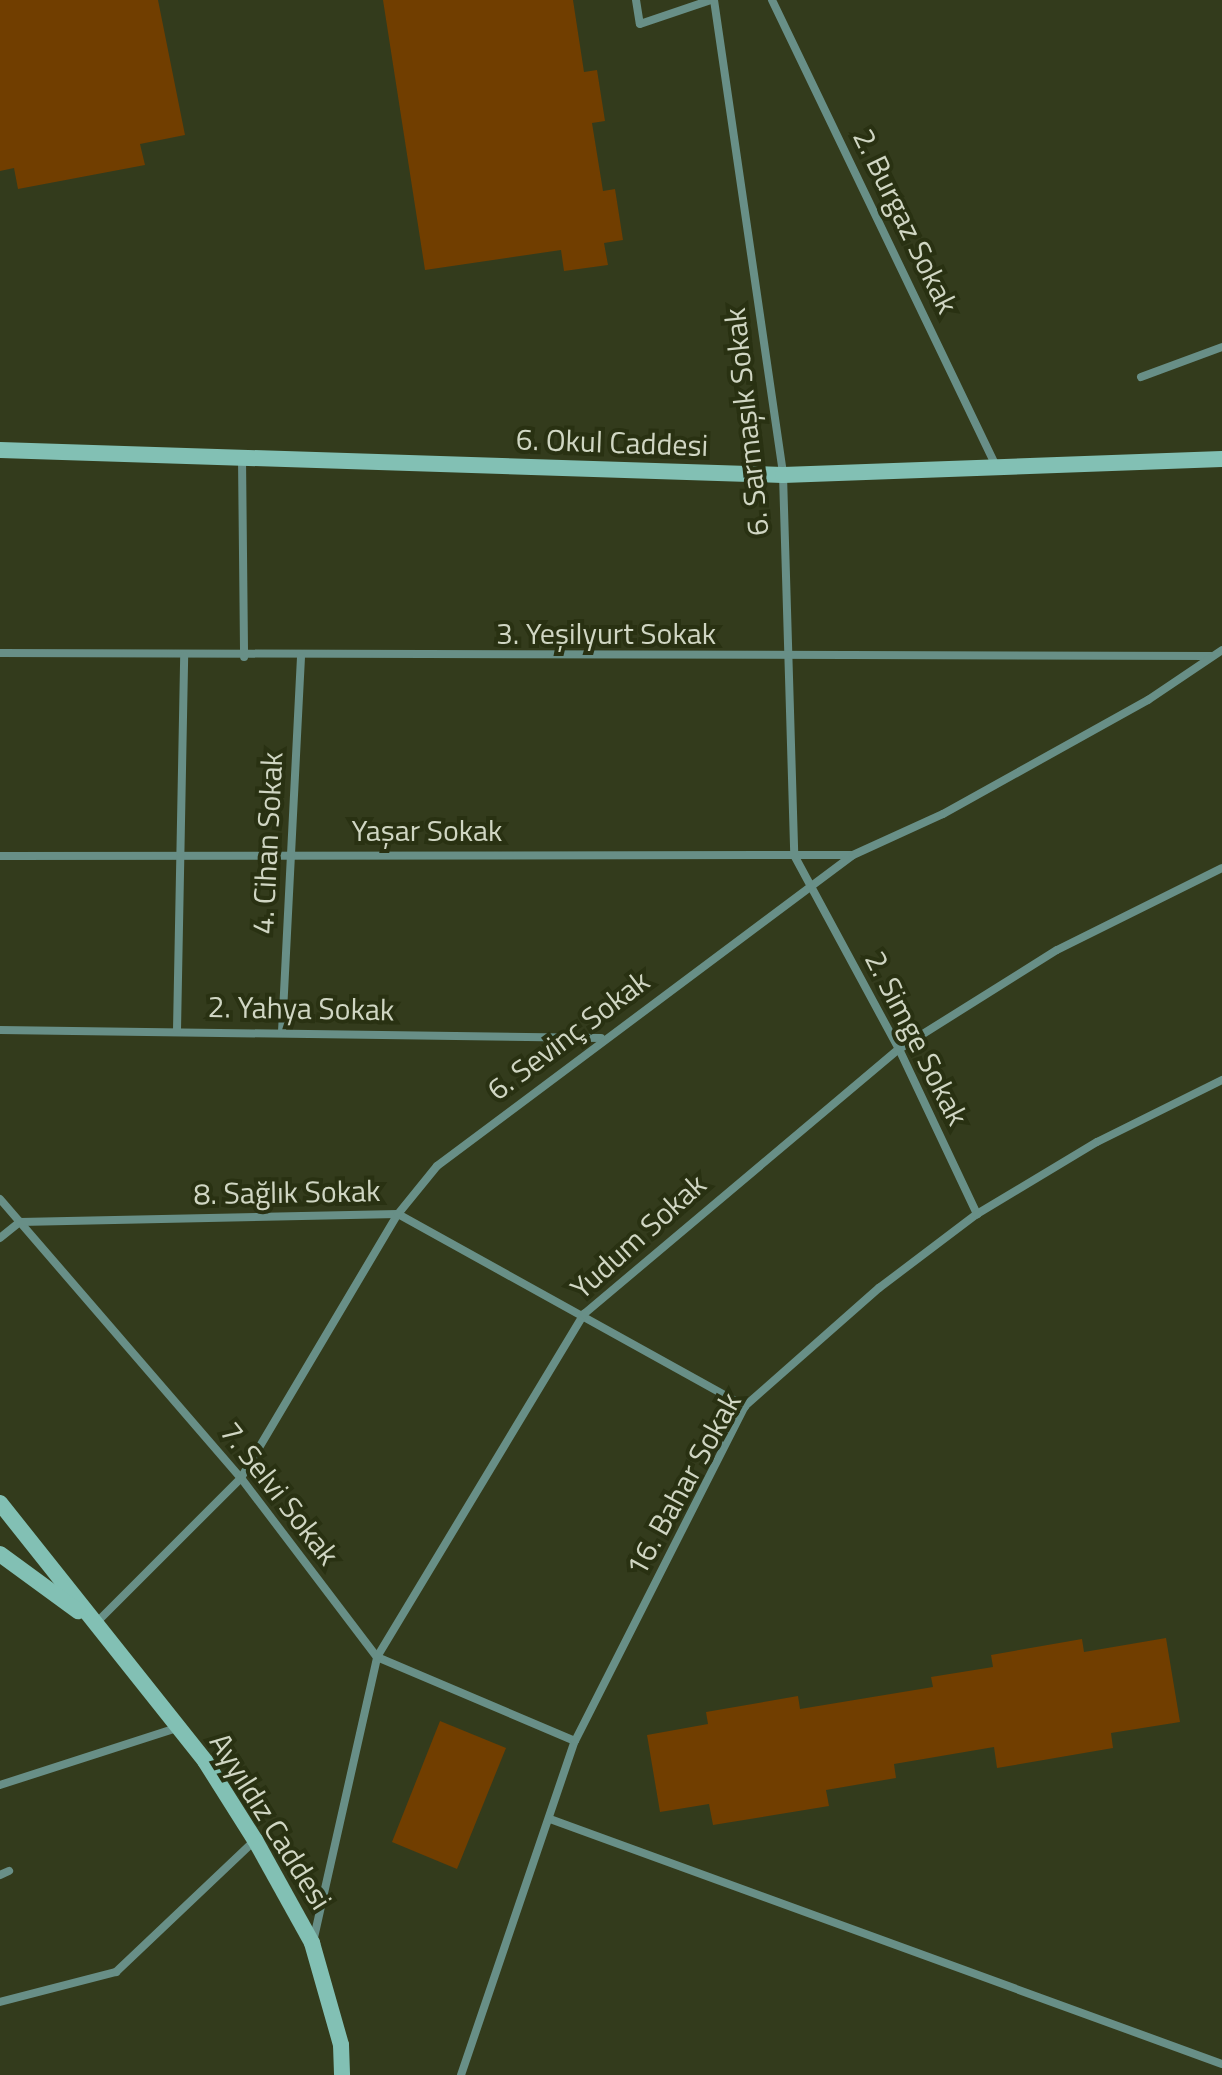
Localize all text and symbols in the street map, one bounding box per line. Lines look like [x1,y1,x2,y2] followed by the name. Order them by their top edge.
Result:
[846,123,966,319] street label: 2. Burgaz Sokak
[716,306,776,538] street label: 6. Sarmaşık Sokak
[515,421,709,463] street label: 6. Okul Caddesi
[496,615,716,651] street label: 3. Yeşilyurt Sokak
[244,751,290,935] street label: 4. Cihan Sokak
[352,812,502,848] street label: Yaşar Sokak
[858,945,976,1131] street label: 2. Simge Sokak
[480,962,656,1108] street label: 6. Sevinç Sokak
[207,988,395,1028] street label: 2. Yahya Sokak
[563,1166,713,1306] street label: Yudum Sokak
[193,1172,381,1212] street label: 8. Sağlık Sokak
[618,1386,748,1582] street label: 16. Bahar Sokak
[213,1414,347,1572] street label: 7. Selvi Sokak
[202,1726,340,1916] street label: Ayyıldız Caddesi

